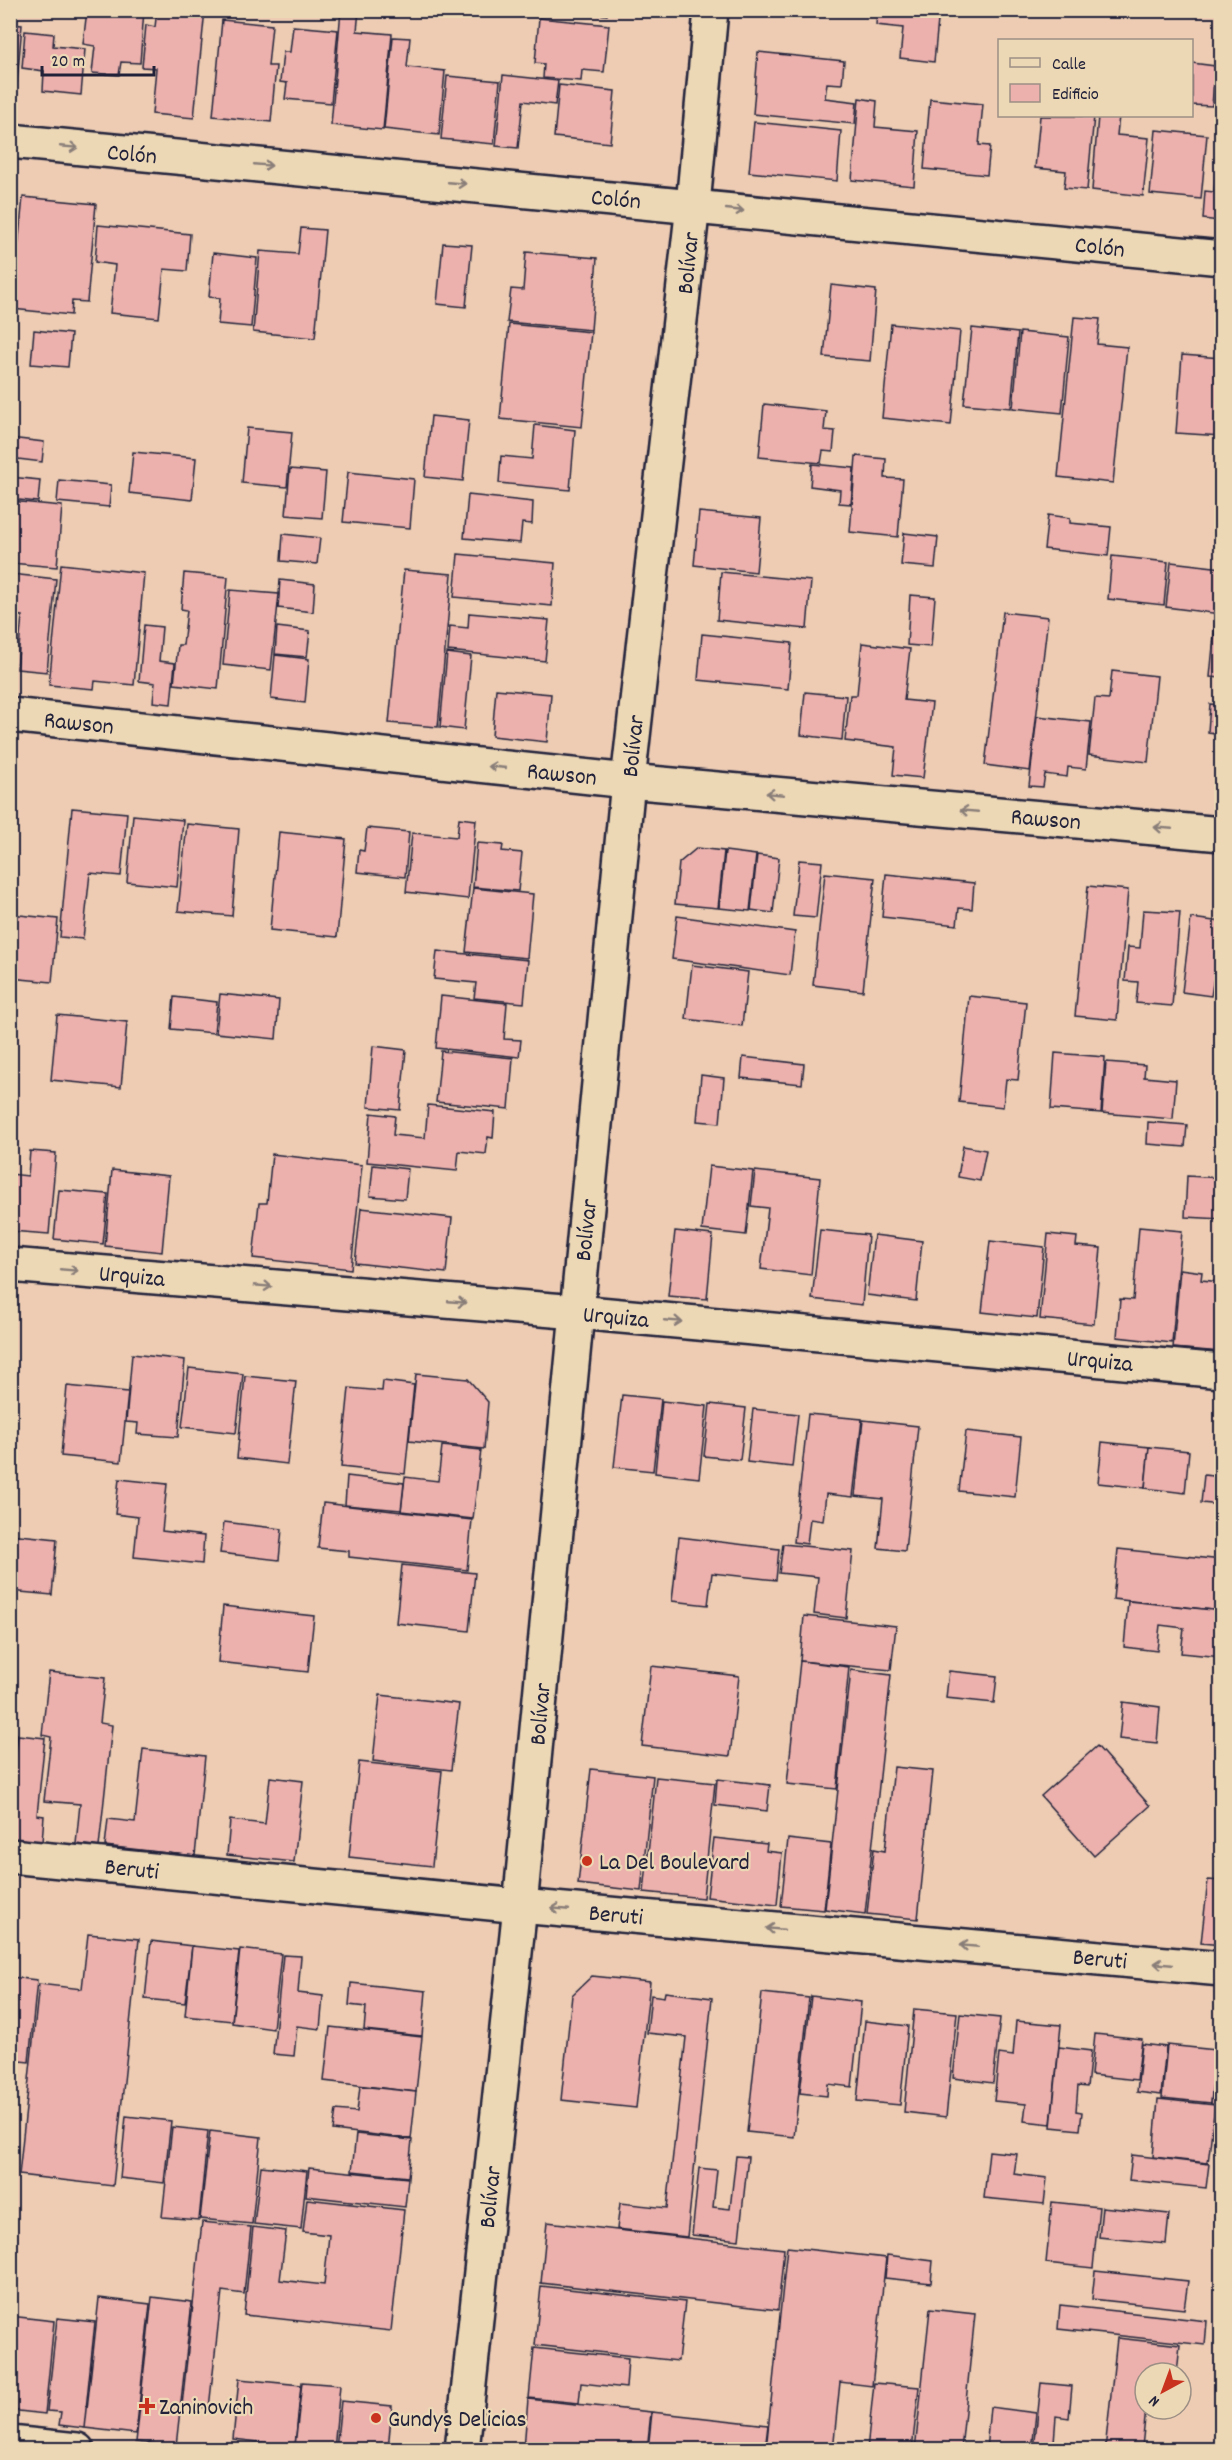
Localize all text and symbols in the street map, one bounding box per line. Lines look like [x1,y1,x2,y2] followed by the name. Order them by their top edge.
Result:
[42,39,154,77] scale bar
[998,39,1193,117] legend
[51,50,85,75] text: 20 m
[1052,53,1086,78] text: Calle
[1052,83,1099,108] text: Edificio
[105,137,158,175] street label: Colón
[58,142,78,153] one-way arrow
[252,160,272,171] one-way arrow
[447,178,466,189] one-way arrow
[589,182,642,220] street label: Colón
[724,205,744,216] one-way arrow
[1073,229,1126,269] street label: Colón
[670,230,710,296] street label: Bolívar
[42,704,115,746] street label: Rawson
[615,713,655,779] street label: Bolívar
[525,755,598,797] street label: Rawson
[488,761,508,772] one-way arrow
[765,788,785,799] one-way arrow
[1009,801,1082,841] street label: Rawson
[960,805,979,816] one-way arrow
[1154,822,1174,833] one-way arrow
[568,1197,608,1263] street label: Bolívar
[97,1258,167,1298] street label: Urquiza
[58,1265,78,1276] one-way arrow
[253,1281,273,1292] one-way arrow
[447,1297,467,1308] one-way arrow
[581,1299,651,1339] street label: Urquiza
[662,1316,682,1327] one-way arrow
[1065,1343,1135,1383] street label: Urquiza
[522,1682,562,1747] street label: Bolívar
[599,1847,750,1881] place label: La Del Boulevard
[103,1851,161,1891] street label: Beruti
[580,1854,594,1868] marker: La Del Boulevard
[587,1898,644,1936] street label: Beruti
[550,1903,570,1914] one-way arrow
[765,1923,785,1934] one-way arrow
[960,1940,979,1951] one-way arrow
[1071,1942,1128,1980] street label: Beruti
[1154,1958,1174,1969] one-way arrow
[472,2164,512,2230] street label: Bolívar
[1133,2361,1193,2421] north arrow
[1144,2389,1165,2412] text: N
[159,2392,253,2426] place label: Zaninovich
[140,2399,154,2413] marker: Zaninovich
[388,2404,527,2438] place label: Gundys Delicias
[369,2411,383,2425] marker: Gundys Delicias

